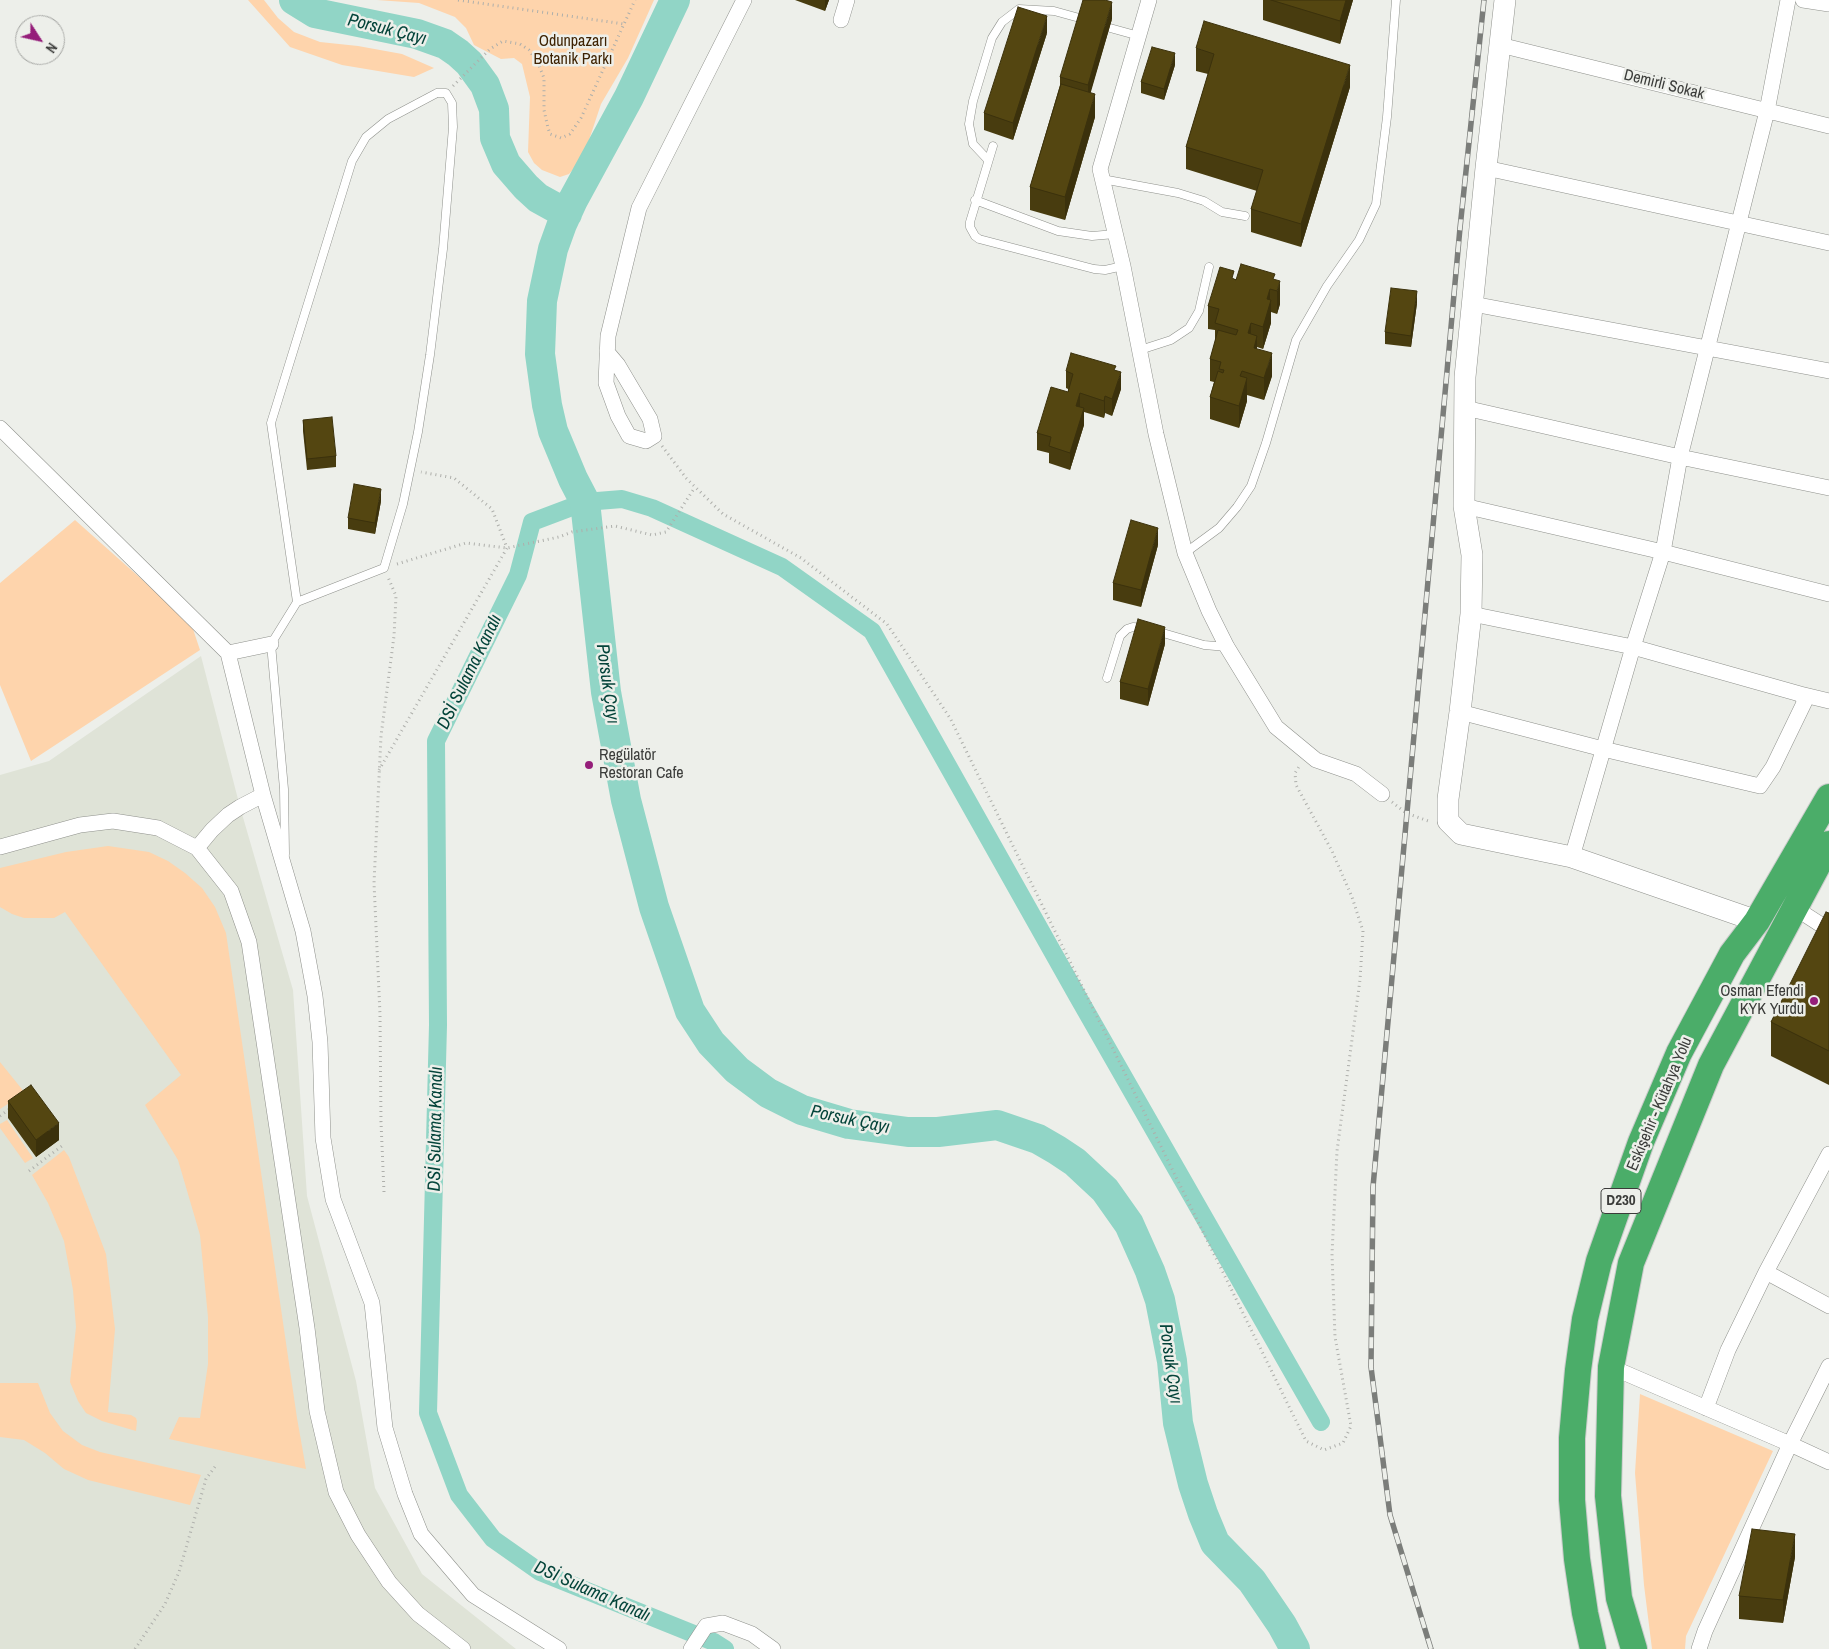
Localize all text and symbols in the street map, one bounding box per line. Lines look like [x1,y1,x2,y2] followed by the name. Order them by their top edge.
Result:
[345,10,429,50] water label: Porsuk Çayı
[15,15,65,65] north arrow
[534,32,612,70] park label: Odunpazarı Botanik Parkı
[42,39,61,57] text: N
[1622,66,1706,104] street label: Demirli Sokak
[433,611,507,733] water label: DSİ Sulama Kanalı
[591,643,623,725] water label: Porsuk Çayı
[599,746,684,784] place label: Regülatör Restoran Cafe
[583,759,595,771] marker: Regülatör Restoran Cafe
[1720,982,1804,1020] place label: Osman Efendi KYK Yurdu
[1808,995,1820,1007] marker: Osman Efendi KYK Yurdu
[1623,1034,1697,1174] street label: Eskişehir - Kütahya Yolu
[424,1066,448,1192] water label: DSİ Sulama Kanalı
[808,1101,892,1139] water label: Porsuk Çayı
[1601,1188,1641,1214] road number: D230
[1154,1323,1186,1405] water label: Porsuk Çayı
[531,1557,653,1627] water label: DSİ Sulama Kanalı

